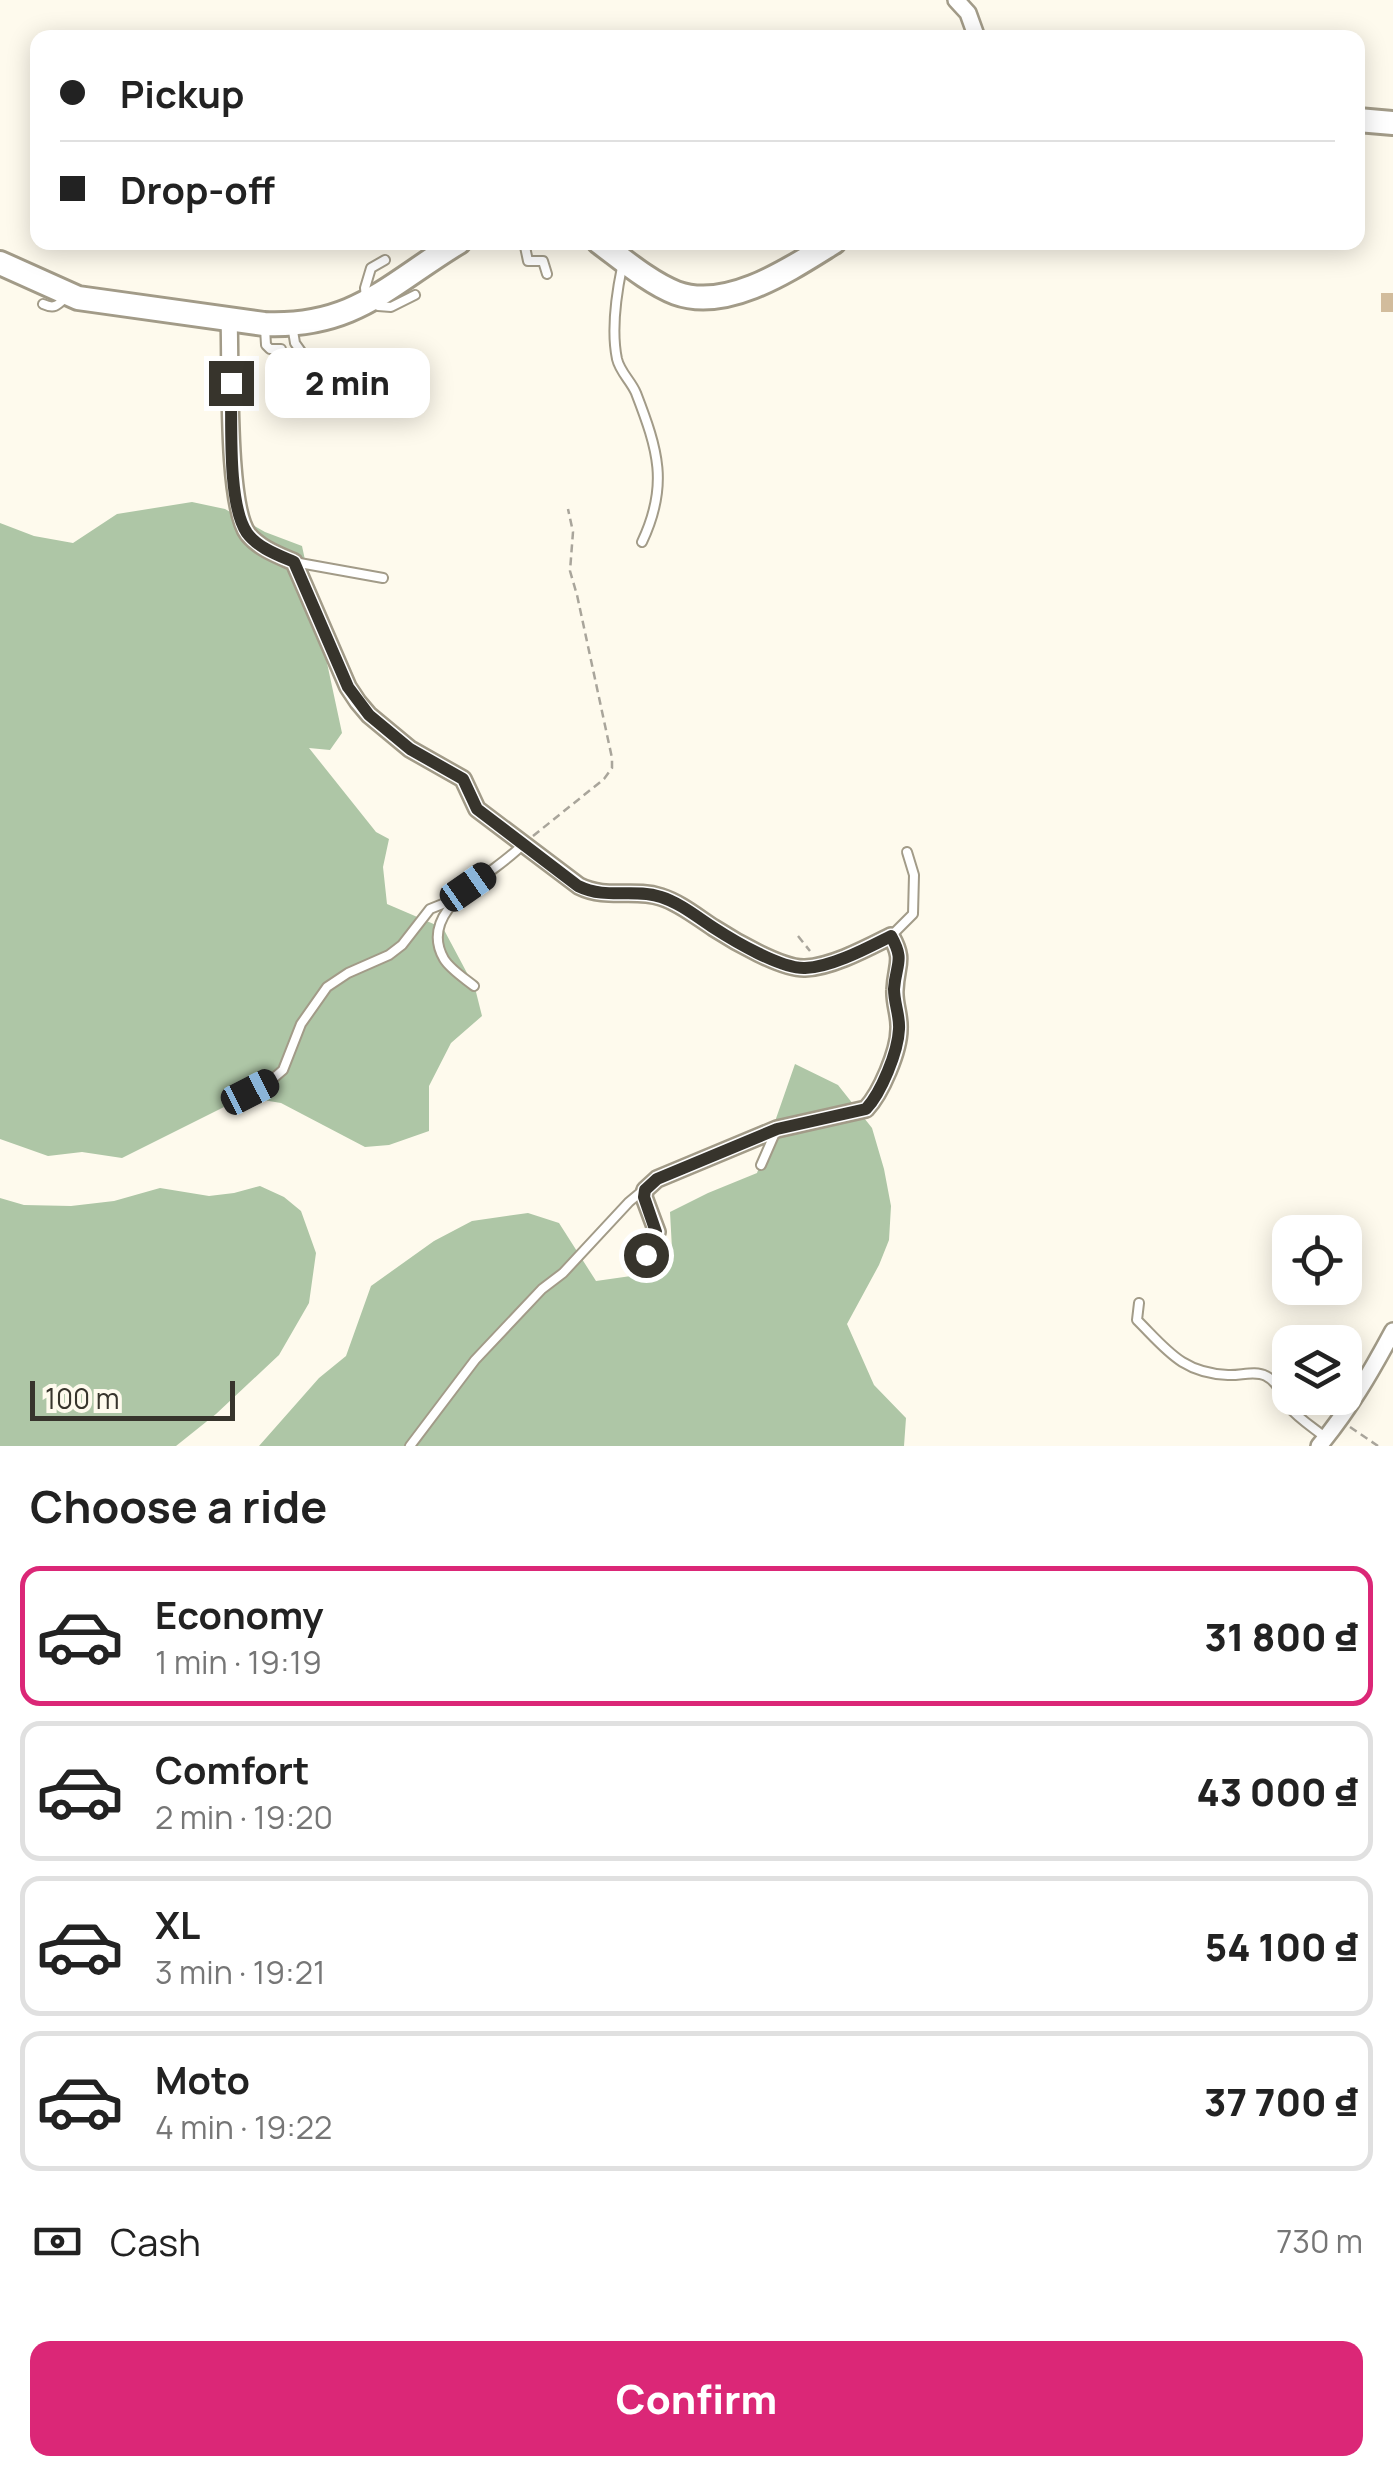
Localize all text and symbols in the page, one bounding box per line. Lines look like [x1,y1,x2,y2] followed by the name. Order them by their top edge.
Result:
[120,67,244,119] text: Pickup
[120,163,275,215] text: Drop-off
[266,348,431,418] callout: 2 min
[209,361,254,406] route end
[305,361,390,405] text: 2 min
[435,858,501,916] car
[216,1065,284,1119] car
[1272,1215,1362,1415] map controls
[1272,1215,1362,1305] button: locate
[624,1233,669,1278] route start
[1272,1325,1362,1415] button: layers
[30,1376,235,1420] scale bar
[45,1379,119,1417] text: 100 m
[30,1475,327,1537] text: Choose a ride
[155,1588,324,1640] text: Economy
[35,1591,125,1681] icon: car
[1204,1610,1358,1662] text: 31 800 ₫
[155,1640,322,1684] text: 1 min · 19:19
[155,1743,309,1795] text: Comfort
[35,1746,125,1836] icon: car
[1196,1765,1358,1817] text: 43 000 ₫
[155,1795,333,1839] text: 2 min · 19:20
[155,1898,200,1950] text: XL
[35,1901,125,1991] icon: car
[1205,1920,1358,1972] text: 54 100 ₫
[155,1950,325,1994] text: 3 min · 19:21
[155,2053,250,2105] text: Moto
[35,2056,125,2146] icon: car
[1204,2075,1358,2127] text: 37 700 ₫
[155,2105,332,2149] text: 4 min · 19:22
[30,2214,85,2269] icon: cash
[110,2215,201,2267] text: Cash
[1276,2219,1363,2263] text: 730 m
[30,2341,1363,2456] button: Confirm

